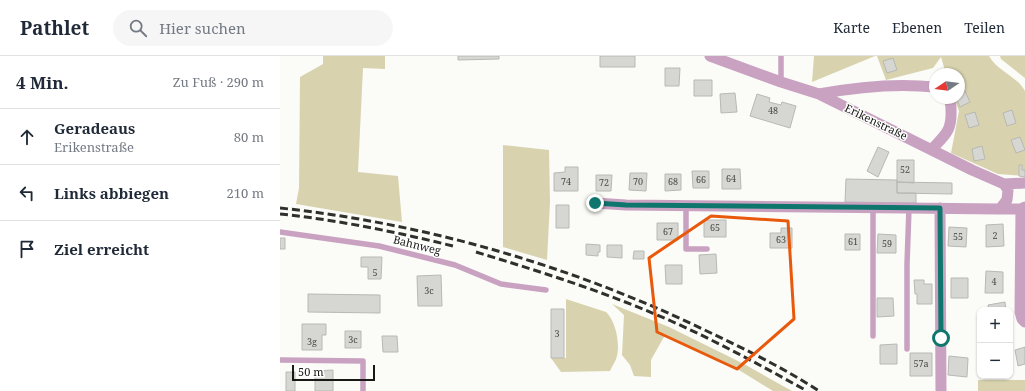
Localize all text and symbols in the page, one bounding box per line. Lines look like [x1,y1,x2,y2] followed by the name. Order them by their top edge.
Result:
[113,10,393,46] search box
[20,15,89,41] text: Pathlet
[127,17,149,39] icon: search
[159,18,246,38] text: Hier suchen
[833,18,870,37] text: Karte
[892,18,942,37] text: Ebenen
[964,18,1005,37] text: Teilen
[929,68,965,104] north arrow
[16,71,69,94] text: 4 Min.
[173,73,264,91] text: Zu Fuß · 290 m
[842,100,910,143] street label: Erikenstraße
[768,104,778,117] house number: 48
[54,118,135,138] text: Geradeaus
[16,126,38,148] icon: ahead
[234,128,264,146] text: 80 m
[54,138,134,156] text: Erikenstraße
[900,163,910,176] house number: 52
[726,172,736,185] house number: 64
[696,173,706,186] house number: 66
[561,175,571,188] house number: 74
[633,175,643,188] house number: 70
[668,175,678,188] house number: 68
[599,176,609,189] house number: 72
[16,182,38,204] icon: left
[54,183,169,203] text: Links abbiegen
[227,184,264,202] text: 210 m
[586,194,604,212] route end
[710,221,720,234] house number: 65
[663,225,673,238] house number: 67
[992,229,998,242] house number: 2
[953,230,963,243] house number: 55
[392,231,443,258] street label: Bahnweg
[776,233,786,246] house number: 63
[848,235,858,248] house number: 61
[882,237,892,250] house number: 59
[16,238,38,260] icon: arrive
[54,239,149,259] text: Ziel erreicht
[372,266,378,279] house number: 5
[991,275,997,288] house number: 4
[424,284,434,297] house number: 3c
[977,307,1013,379] map controls
[977,307,1013,343] button: +
[554,327,560,340] house number: 3
[932,329,950,347] route start
[348,333,358,346] house number: 3c
[307,335,317,348] house number: 3g
[977,343,1013,379] button: −
[913,357,929,370] house number: 57a
[292,363,375,382] scale bar
[298,364,324,379] text: 50 m

